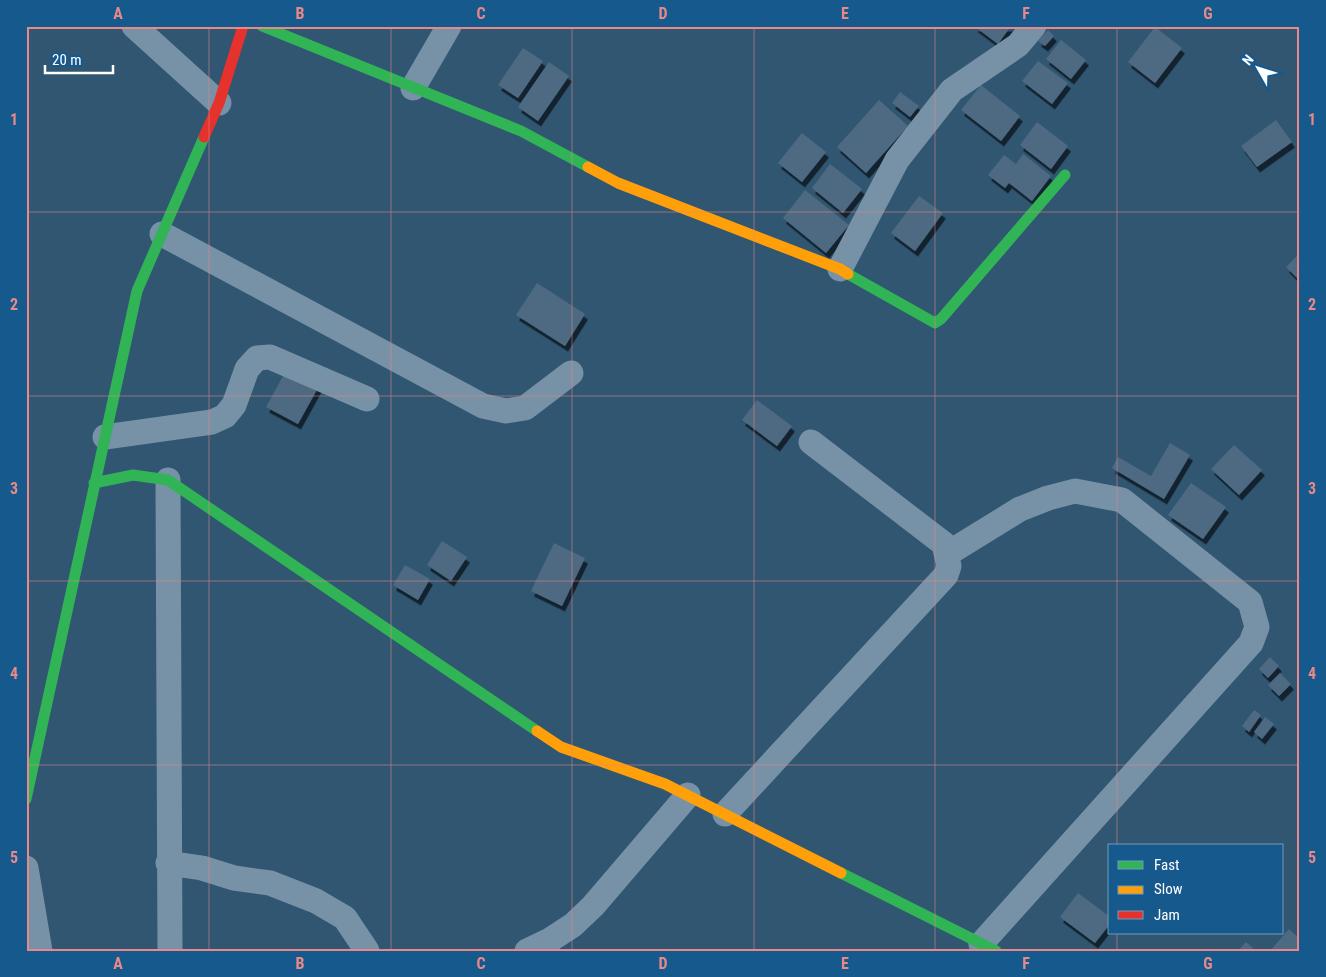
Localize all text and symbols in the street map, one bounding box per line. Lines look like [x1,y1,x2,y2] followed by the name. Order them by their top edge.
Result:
[113,4,123,23] text: A
[296,4,305,23] text: B
[476,4,486,23] text: C
[658,4,668,23] text: D
[841,4,849,23] text: E
[1022,4,1030,23] text: F
[1203,4,1213,23] text: G
[45,42,112,74] scale bar
[1234,42,1284,92] north arrow
[52,51,82,69] text: 20 m
[1239,51,1257,68] text: N
[10,110,18,129] text: 1
[1308,110,1316,129] text: 1
[10,295,18,314] text: 2
[1308,295,1316,314] text: 2
[10,479,18,498] text: 3
[1308,479,1316,498] text: 3
[10,664,18,683] text: 4
[1308,664,1316,683] text: 4
[1108,844,1284,934] legend
[10,848,18,867] text: 5
[1308,848,1316,867] text: 5
[1154,856,1179,874] text: Fast
[1154,880,1183,898] text: Slow
[1154,906,1180,924] text: Jam
[113,954,123,973] text: A
[296,954,305,973] text: B
[476,954,486,973] text: C
[658,954,668,973] text: D
[841,954,849,973] text: E
[1022,954,1030,973] text: F
[1203,954,1213,973] text: G

